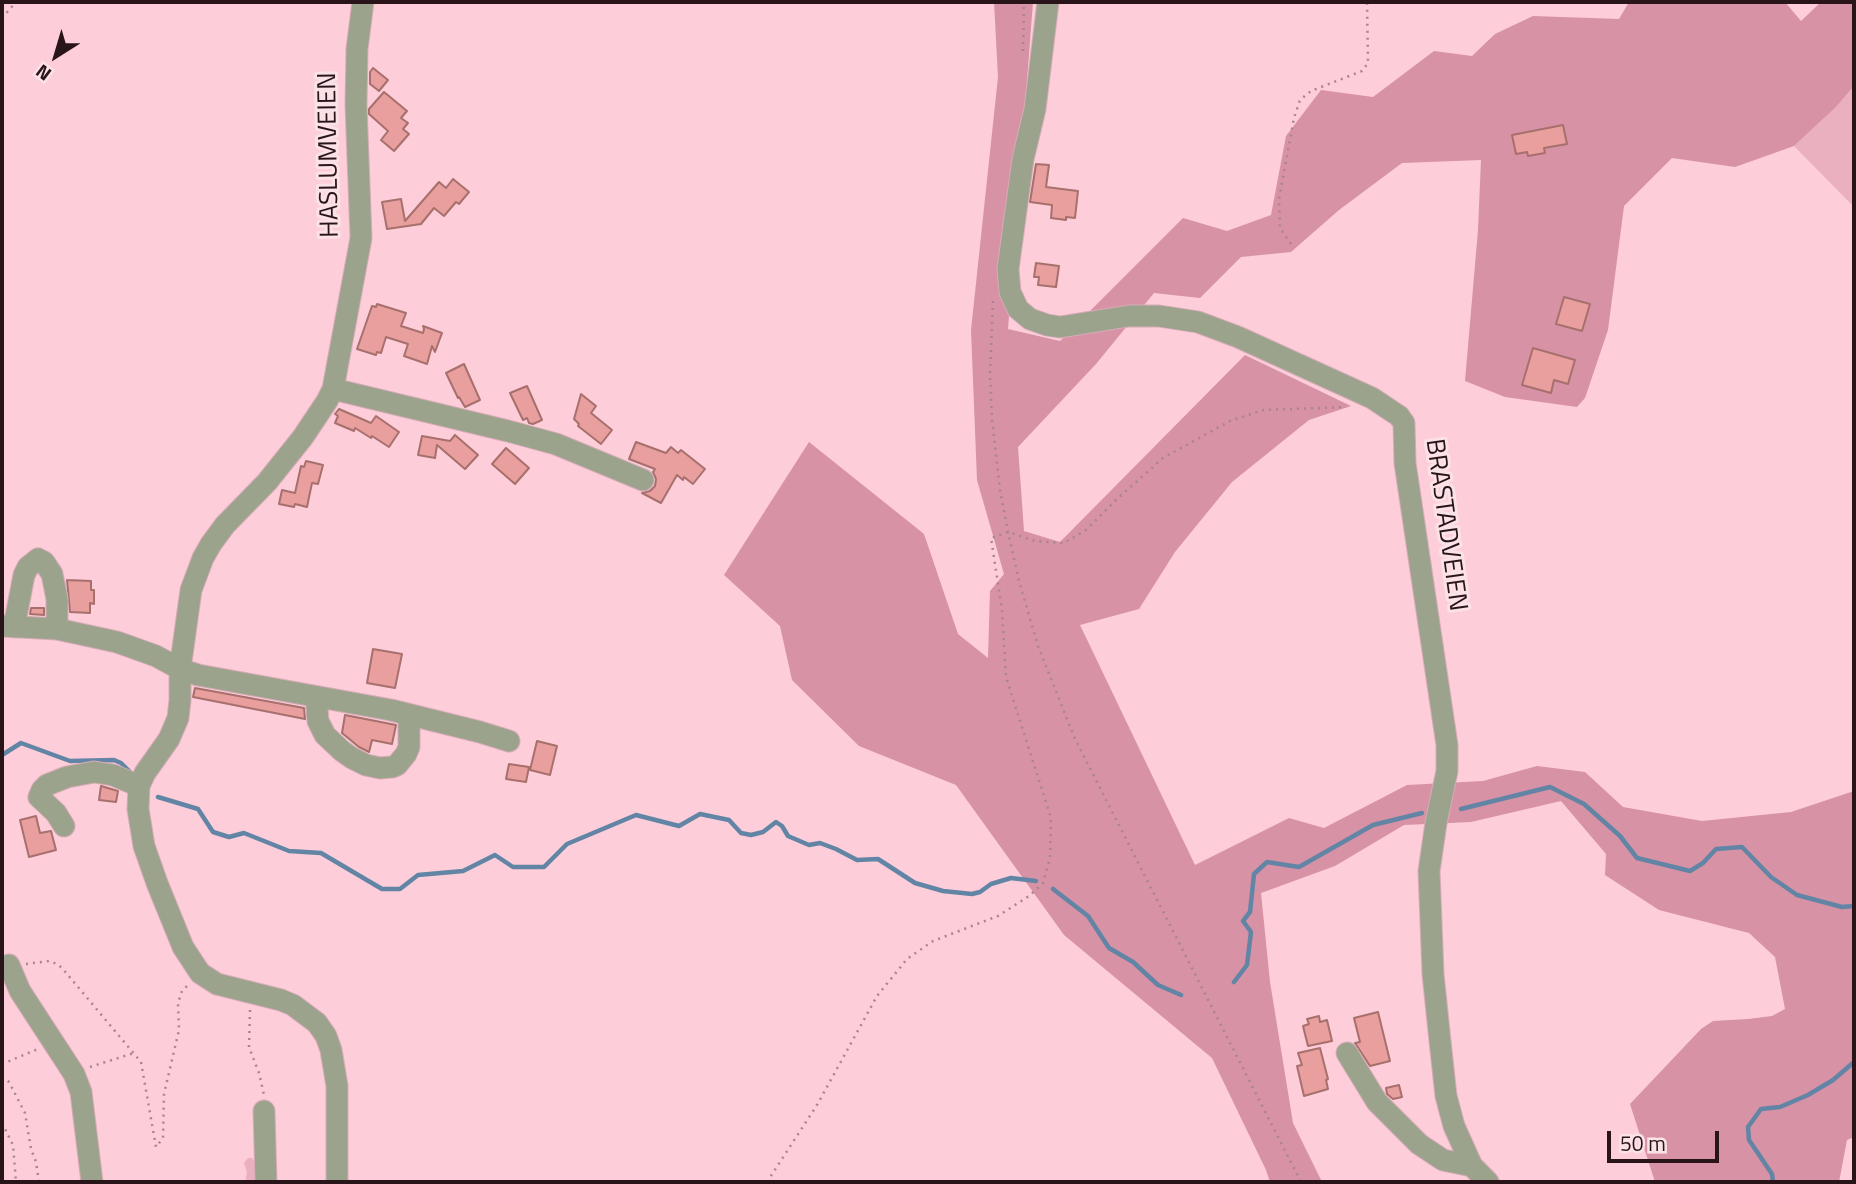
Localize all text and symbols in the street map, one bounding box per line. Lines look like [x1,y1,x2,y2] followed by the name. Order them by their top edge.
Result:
[21,21,91,91] north arrow
[29,58,57,89] text: N
[313,72,347,238] street label: HASLUMVEIEN
[1417,437,1473,613] street label: BRASTADVEIEN
[1611,1118,1723,1162] scale bar
[1620,1127,1666,1159] text: 50 m

